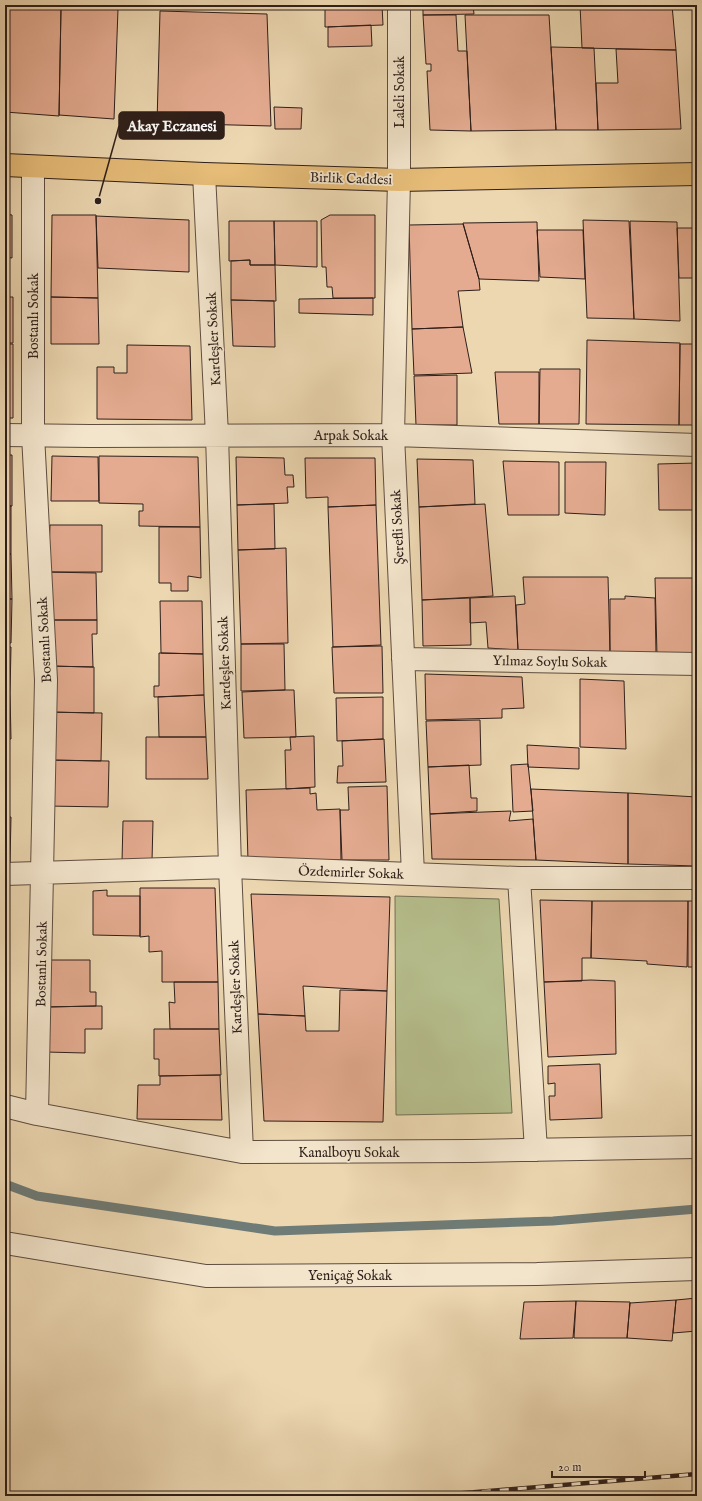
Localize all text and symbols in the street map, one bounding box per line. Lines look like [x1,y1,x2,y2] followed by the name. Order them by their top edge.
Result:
[391,55,409,128] street label: Laleli Sokak
[119,112,224,139] callout: Akay Eczanesi
[126,117,217,136] text: Akay Eczanesi
[309,169,393,189] street label: Birlik Caddesi
[25,272,43,359] street label: Bostanlı Sokak
[203,291,225,386] street label: Kardeşler Sokak
[313,427,389,445] street label: Arpak Sokak
[387,488,409,565] street label: Şerefli Sokak
[34,596,56,684] street label: Bostanlı Sokak
[214,615,236,710] street label: Kardeşler Sokak
[493,652,608,672] street label: Yılmaz Soylu Sokak
[298,861,405,884] street label: Özdemirler Sokak
[32,920,52,1007] street label: Bostanlı Sokak
[225,939,247,1034] street label: Kardeşler Sokak
[298,1144,400,1162] street label: Kanalboyu Sokak
[308,1267,393,1285] street label: Yeniçağ Sokak
[552,1453,645,1479] scale bar
[558,1460,581,1475] text: 20 m

